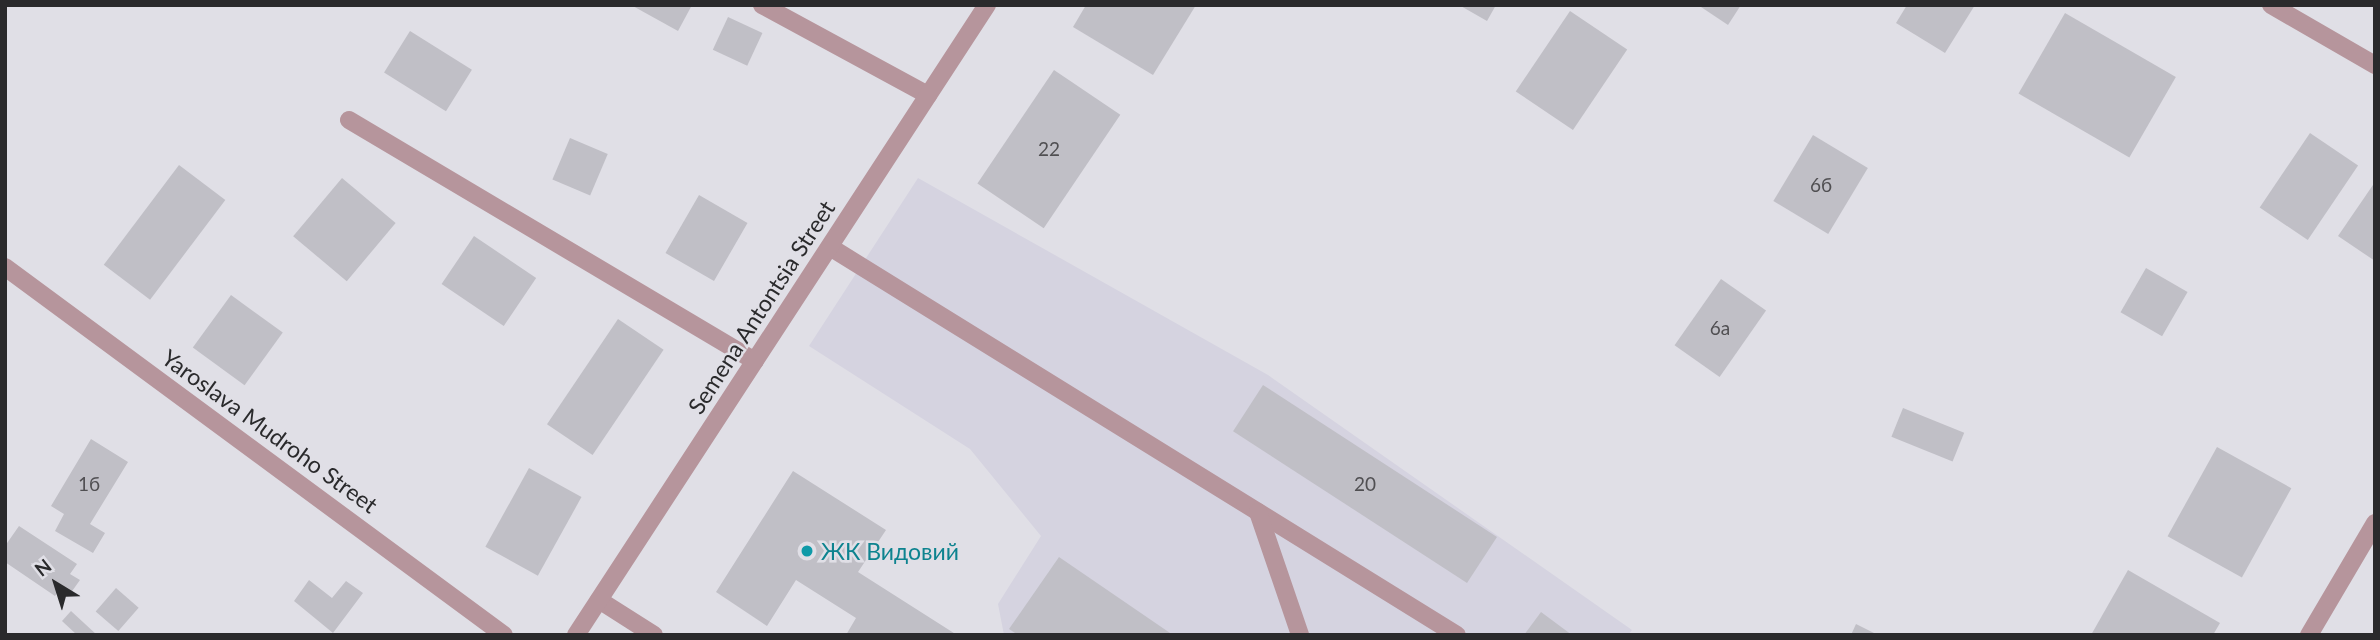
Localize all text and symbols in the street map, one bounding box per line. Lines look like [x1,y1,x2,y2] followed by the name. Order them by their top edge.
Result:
[1038,138,1060,160] house number: 22
[1810,174,1832,196] house number: 6б
[681,195,841,419] street label: Semena Antontsia Street
[1710,317,1730,339] house number: 6а
[157,343,383,519] street label: Yaroslava Mudroho Street
[78,473,100,495] house number: 1б
[1354,473,1376,495] house number: 20
[821,537,959,565] place label: ЖК Видовий
[799,543,815,559] marker: ЖК Видовий
[21,549,91,619] north arrow
[30,553,56,581] text: N

